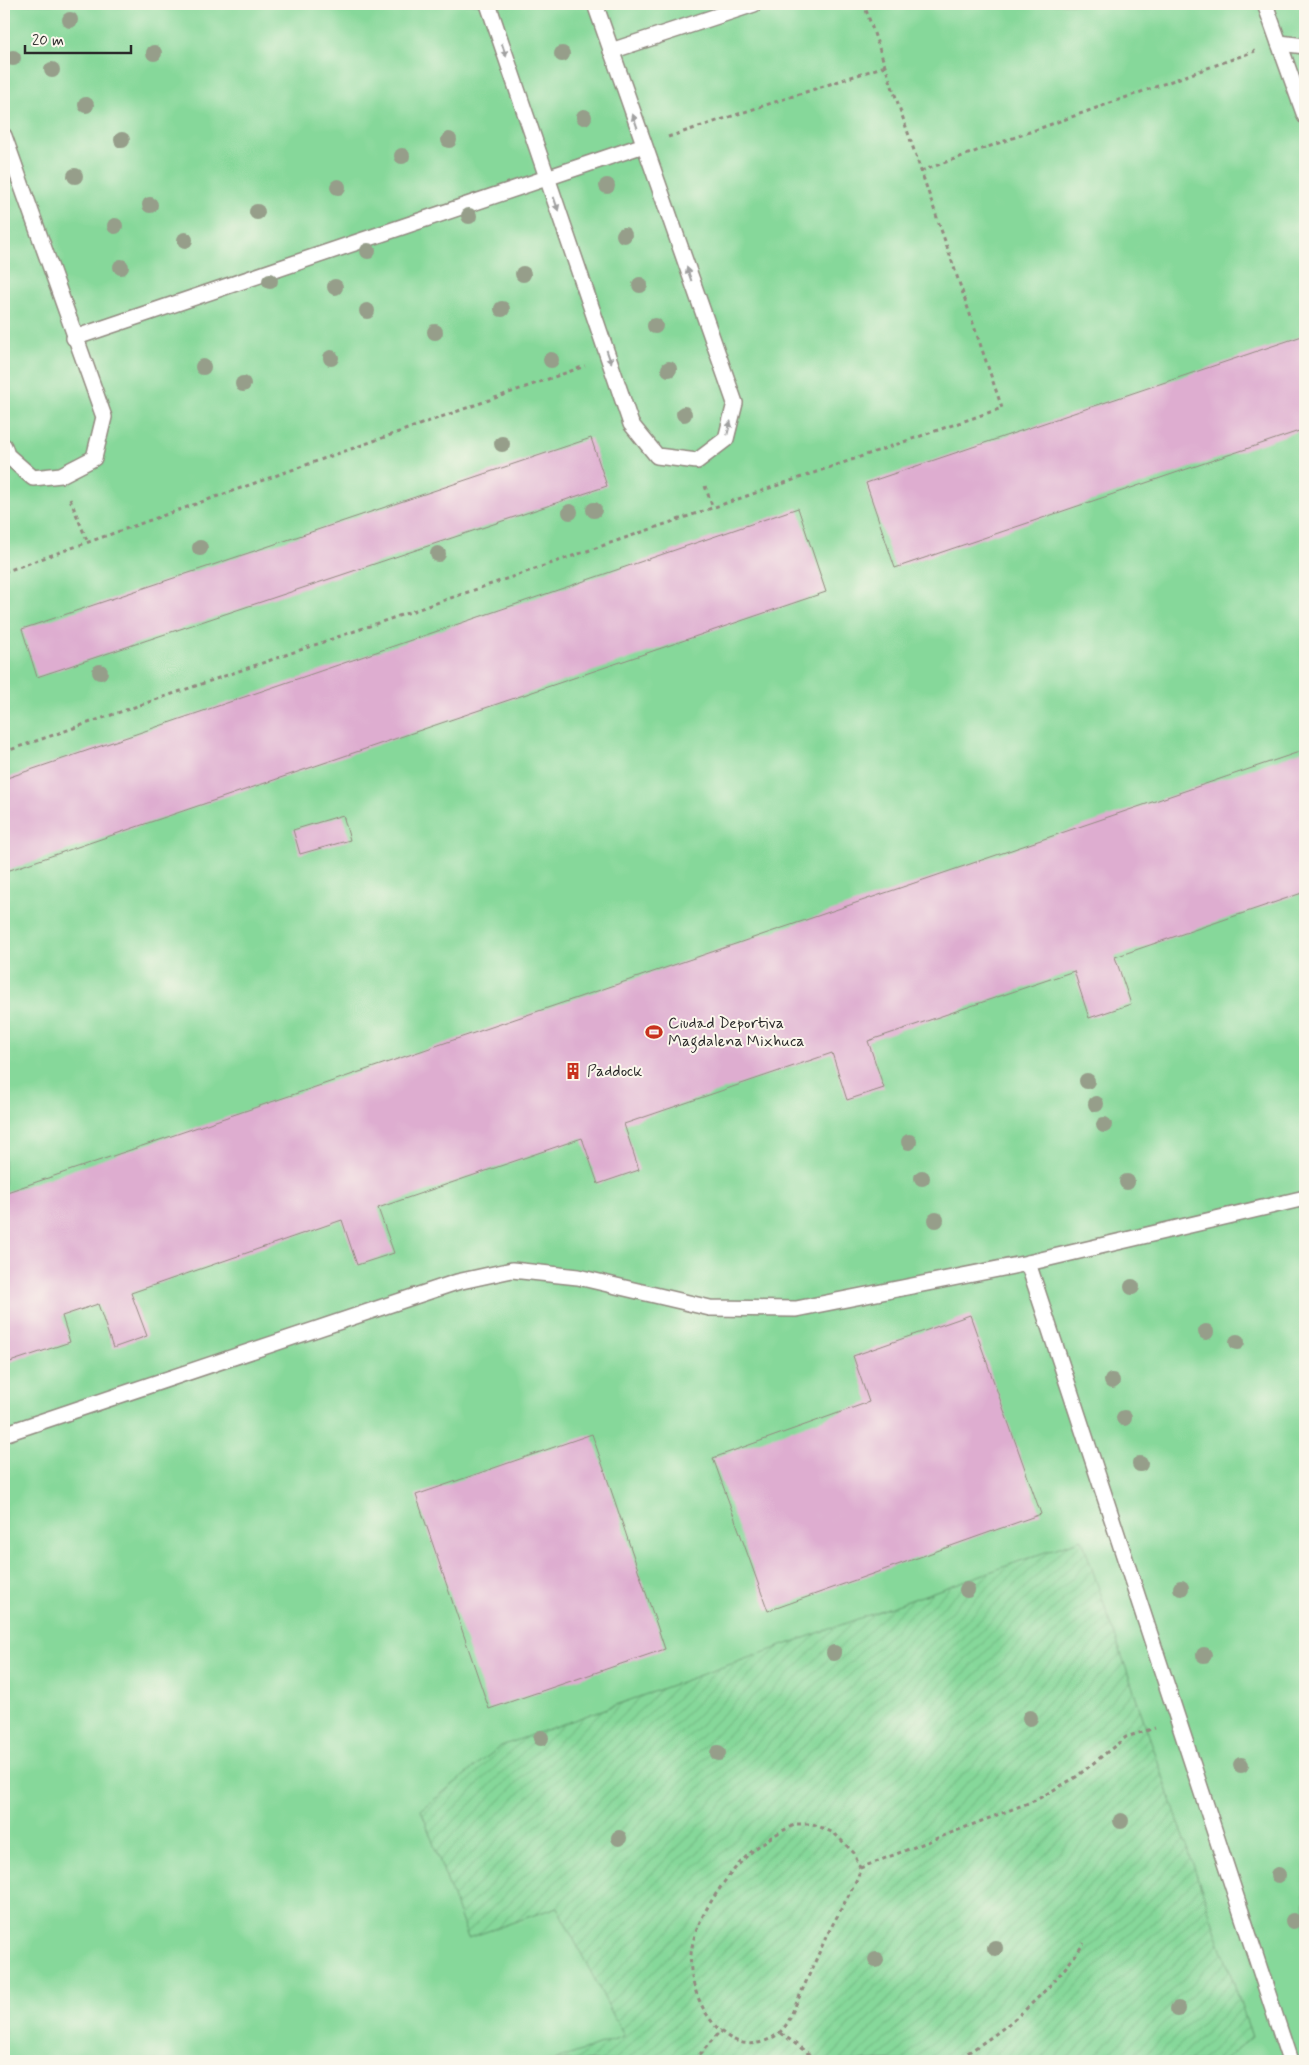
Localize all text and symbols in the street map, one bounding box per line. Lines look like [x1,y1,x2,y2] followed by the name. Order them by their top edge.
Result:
[25,22,131,54] scale bar
[32,31,64,51] text: 20 m
[500,43,508,58] one-way arrow
[631,113,638,128] one-way arrow
[553,196,561,211] one-way arrow
[685,266,693,281] one-way arrow
[606,350,613,365] one-way arrow
[725,420,733,435] one-way arrow
[668,1013,805,1053] place label: Ciudad Deportiva Magdalena Mixhuca
[644,1022,664,1042] sports icon: Ciudad Deportiva Magdalena Mixhuca
[563,1061,583,1081] building icon: Paddock
[587,1061,642,1082] place label: Paddock

